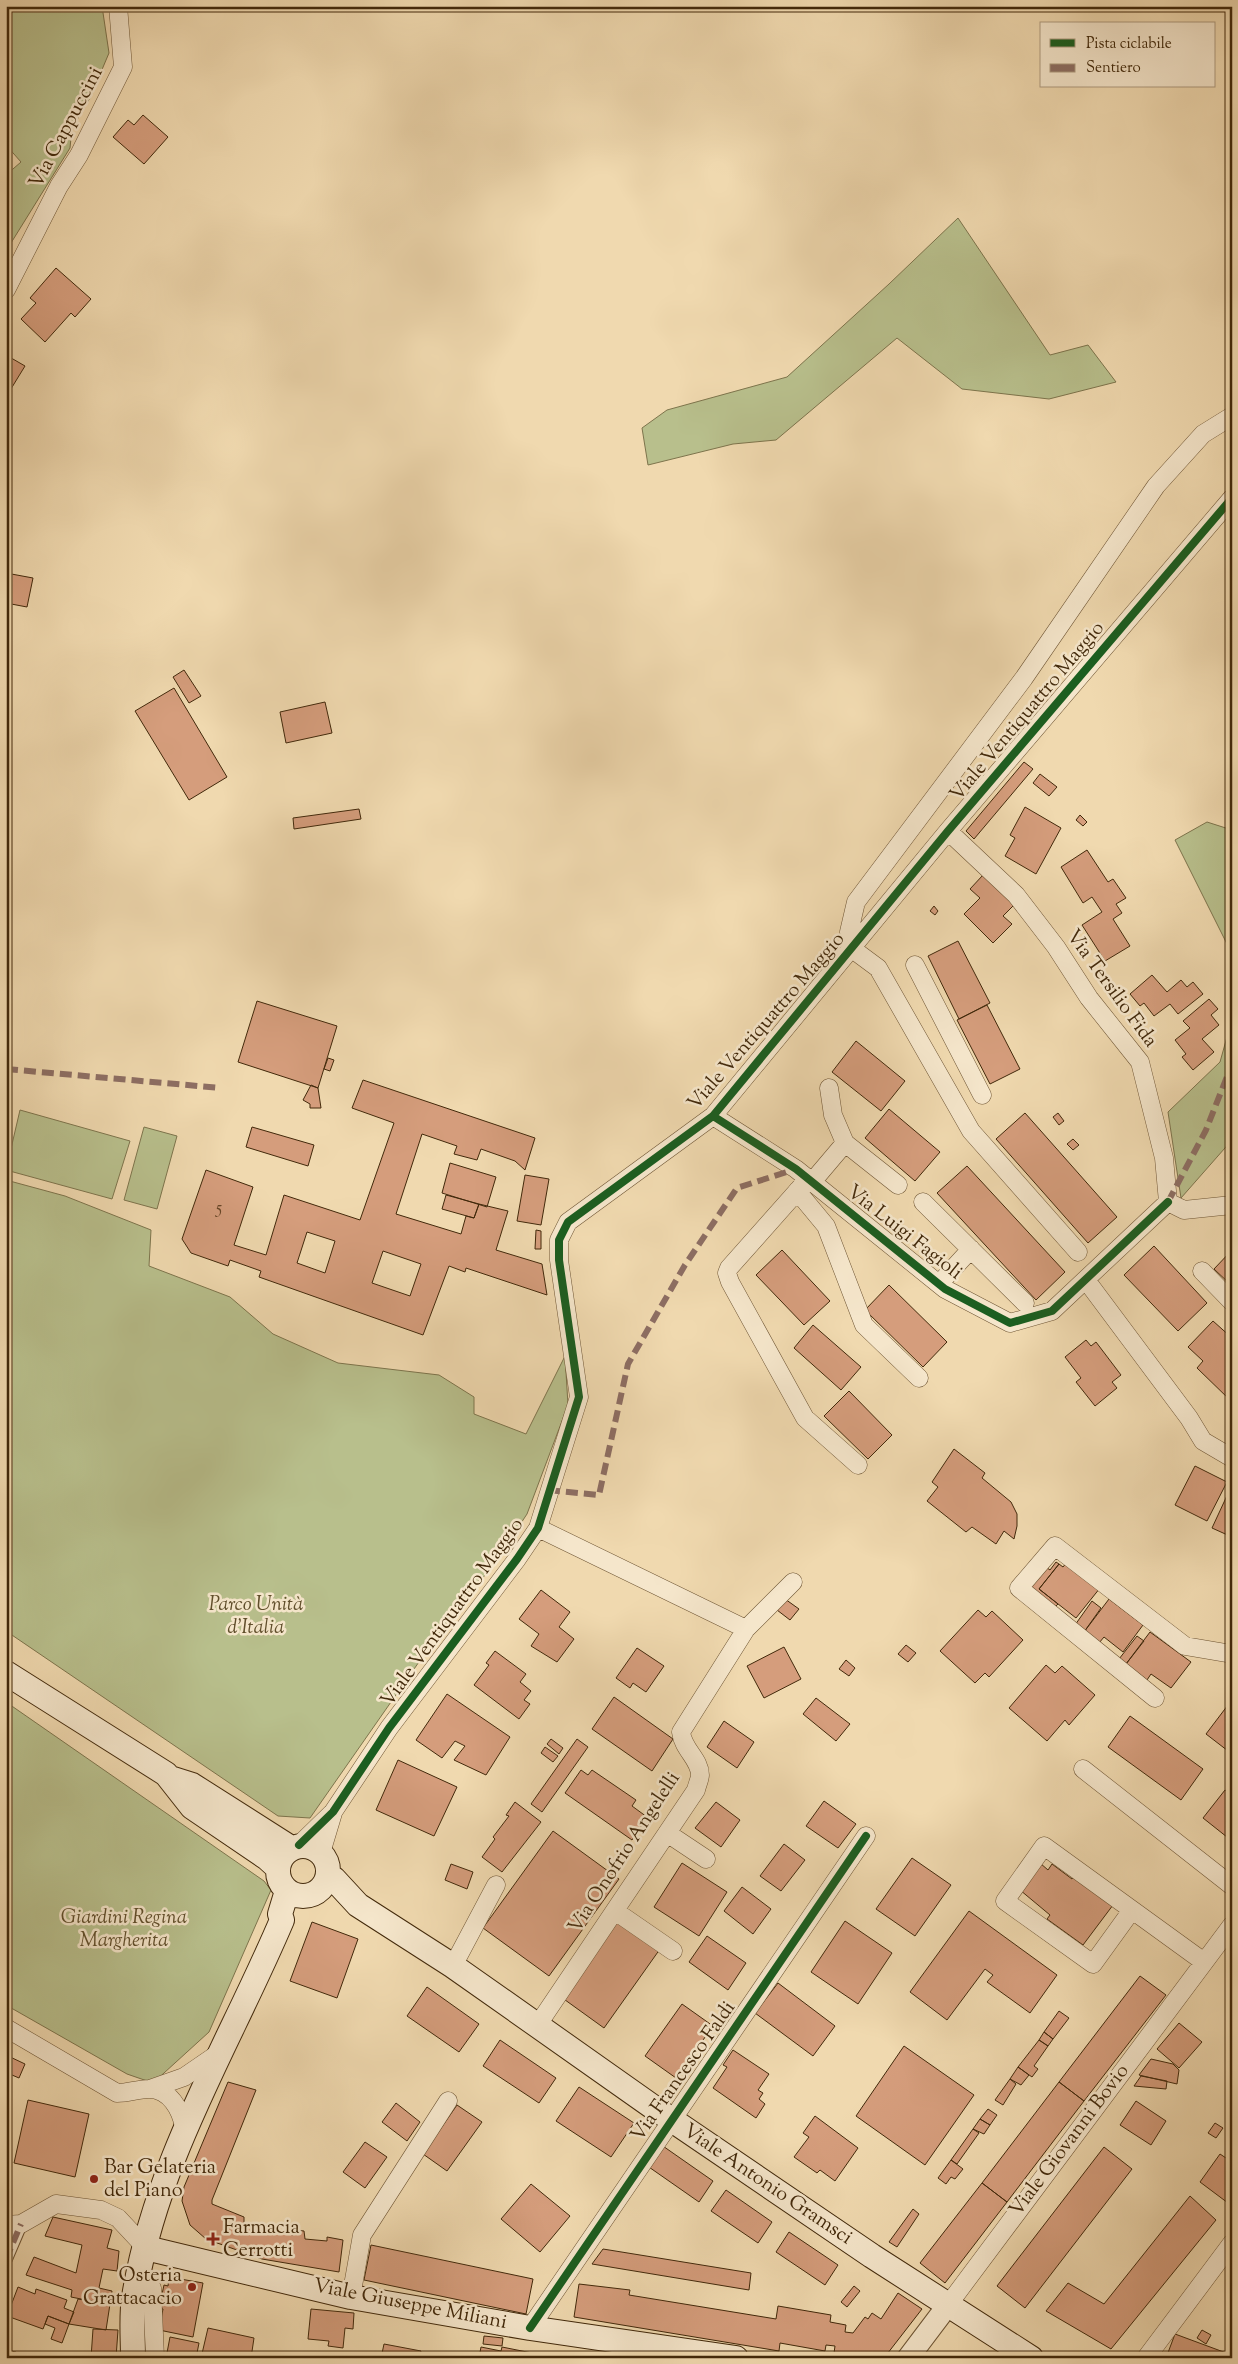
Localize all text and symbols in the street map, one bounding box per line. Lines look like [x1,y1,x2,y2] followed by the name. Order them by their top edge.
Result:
[1040,22,1216,88] legend
[1086,34,1172,55] text: Pista ciclabile
[1086,58,1141,79] text: Sentiero
[23,62,111,194] street label: Via Cappuccini
[944,615,1112,808] street label: Viale Ventiquattro Maggio
[1058,924,1164,1054] street label: Via Tersilio Fida
[681,927,853,1117] street label: Viale Ventiquattro Maggio
[840,1178,968,1288] street label: Via Luigi Fagioli
[215,1196,222,1222] house number: 5
[374,1512,532,1714] street label: Viale Ventiquattro Maggio
[209,1591,303,1643] park label: Parco Unità d'Italia
[562,1766,688,1939] street label: Via Onofrio Angelelli
[61,1904,187,1956] park label: Giardini Regina Margherita
[624,1995,744,2148] street label: Via Francesco Faldi
[1003,2059,1137,2223] street label: Viale Giovanni Bovio
[676,2117,858,2253] street label: Viale Antonio Gramsci
[104,2154,216,2206] place label: Bar Gelateria del Piano
[88,2173,100,2185] marker: Bar Gelateria del Piano
[223,2214,300,2266] place label: Farmacia Cerrotti
[207,2233,219,2245] marker: Farmacia Cerrotti
[83,2262,182,2314] place label: Osteria Grattacacio
[311,2272,510,2338] street label: Viale Giuseppe Miliani
[186,2281,198,2293] marker: Osteria Grattacacio

